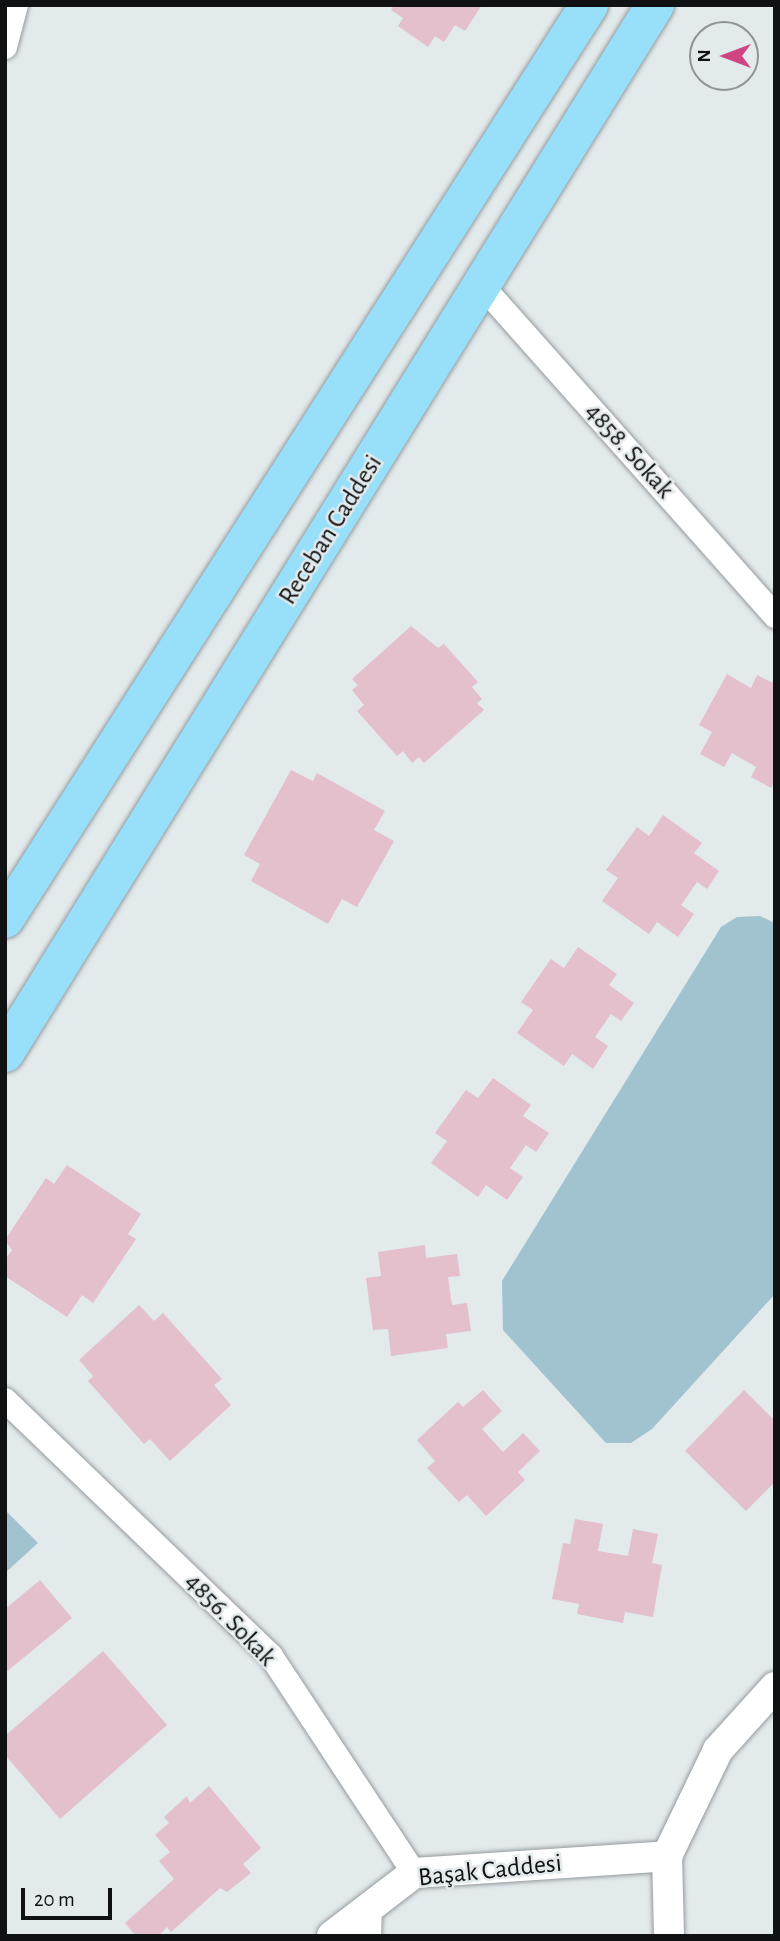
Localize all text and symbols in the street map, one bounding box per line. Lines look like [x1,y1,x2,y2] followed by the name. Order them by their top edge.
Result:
[689,21,759,91] north arrow
[695,49,714,63] text: N
[578,397,680,505] street label: 4858. Sokak
[273,449,389,611] street label: Receban Caddesi
[178,1567,282,1673] street label: 4856. Sokak
[417,1848,563,1894] street label: Başak Caddesi
[24,1874,116,1918] scale bar
[34,1889,75,1910] text: 20 m

